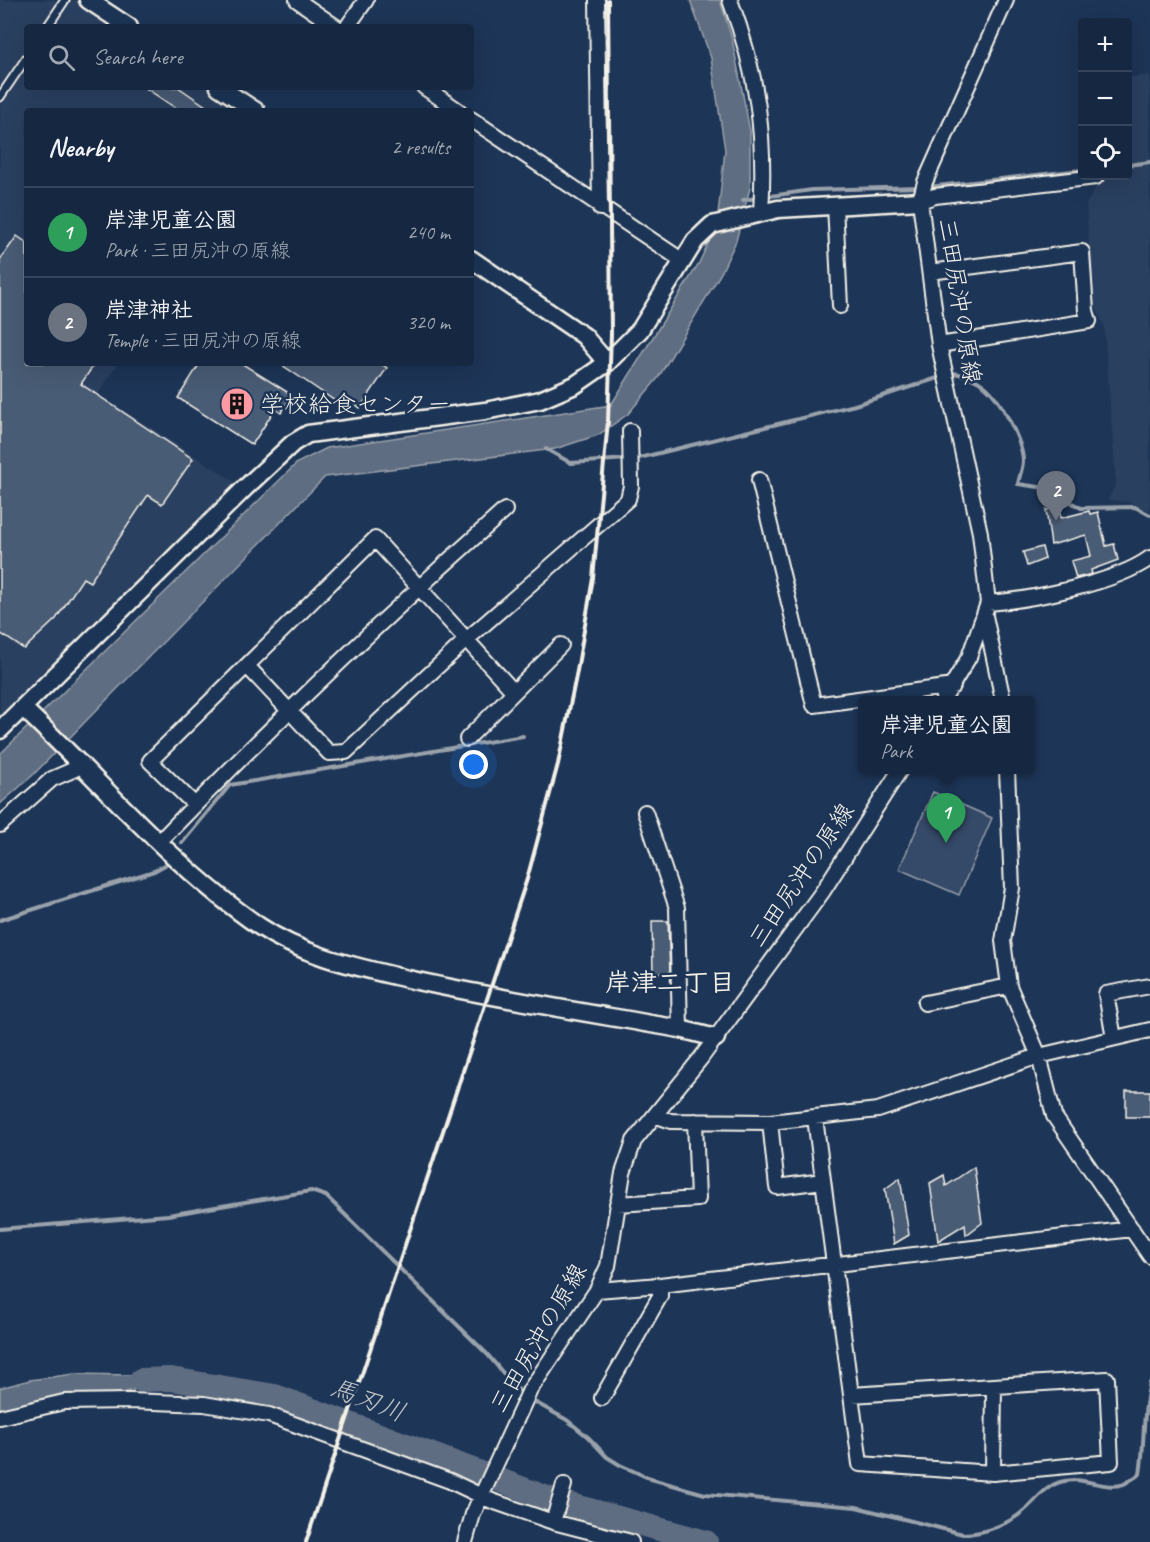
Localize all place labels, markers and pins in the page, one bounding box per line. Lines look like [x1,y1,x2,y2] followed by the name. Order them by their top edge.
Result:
[219,386,255,422] building icon: 学校給食センター
[260,389,451,419] place label: 学校給食センター
[1036,472,1076,521] pin: 2
[926,794,966,843] pin: 1

